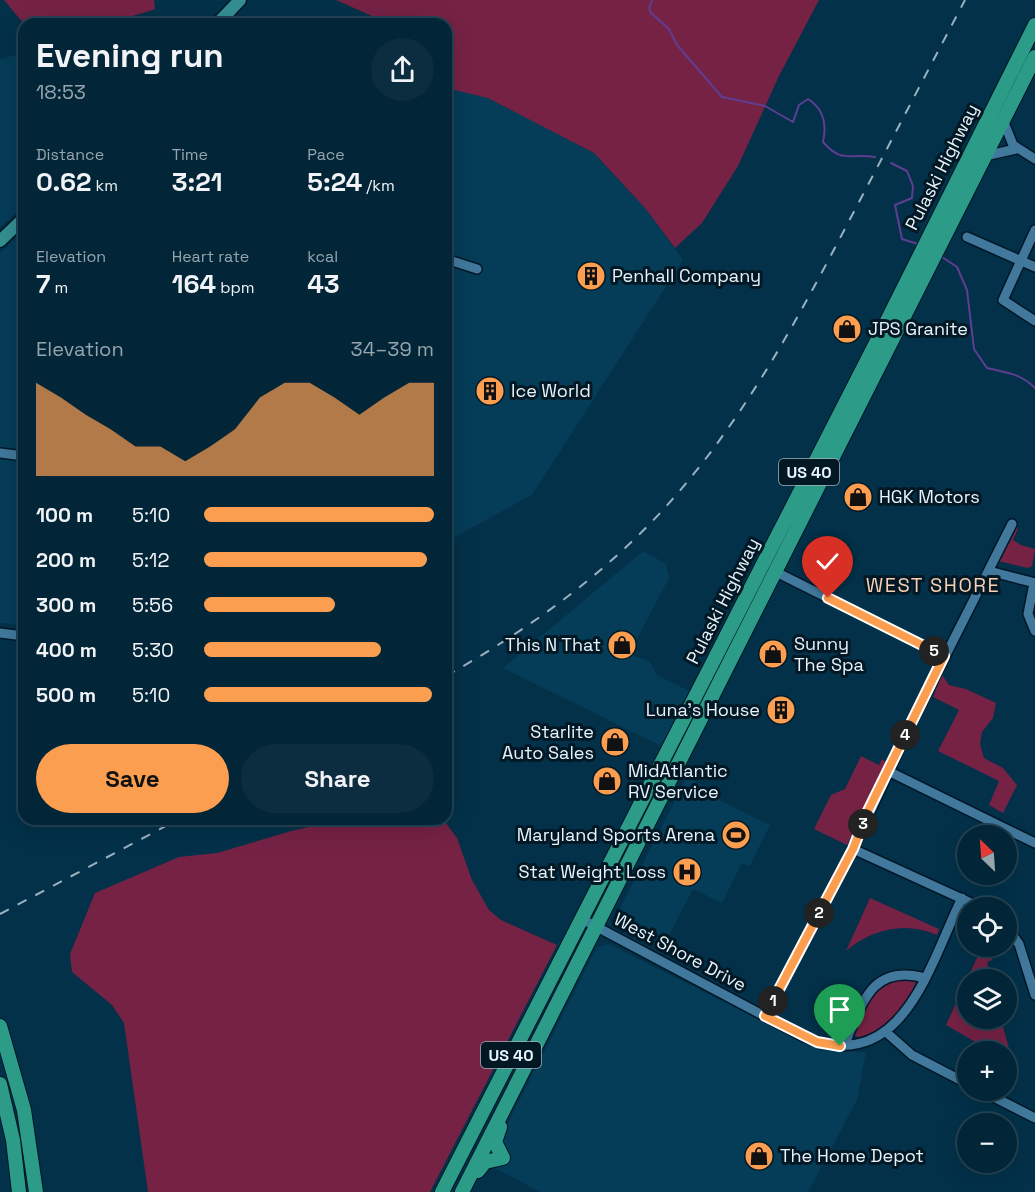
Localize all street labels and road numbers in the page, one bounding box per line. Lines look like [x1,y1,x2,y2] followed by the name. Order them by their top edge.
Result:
[900,100,983,234] street label: Pulaski Highway
[779,459,839,485] road number: US 40
[681,534,764,668] street label: Pulaski Highway
[610,907,750,996] street label: West Shore Drive
[481,1042,541,1068] road number: US 40

